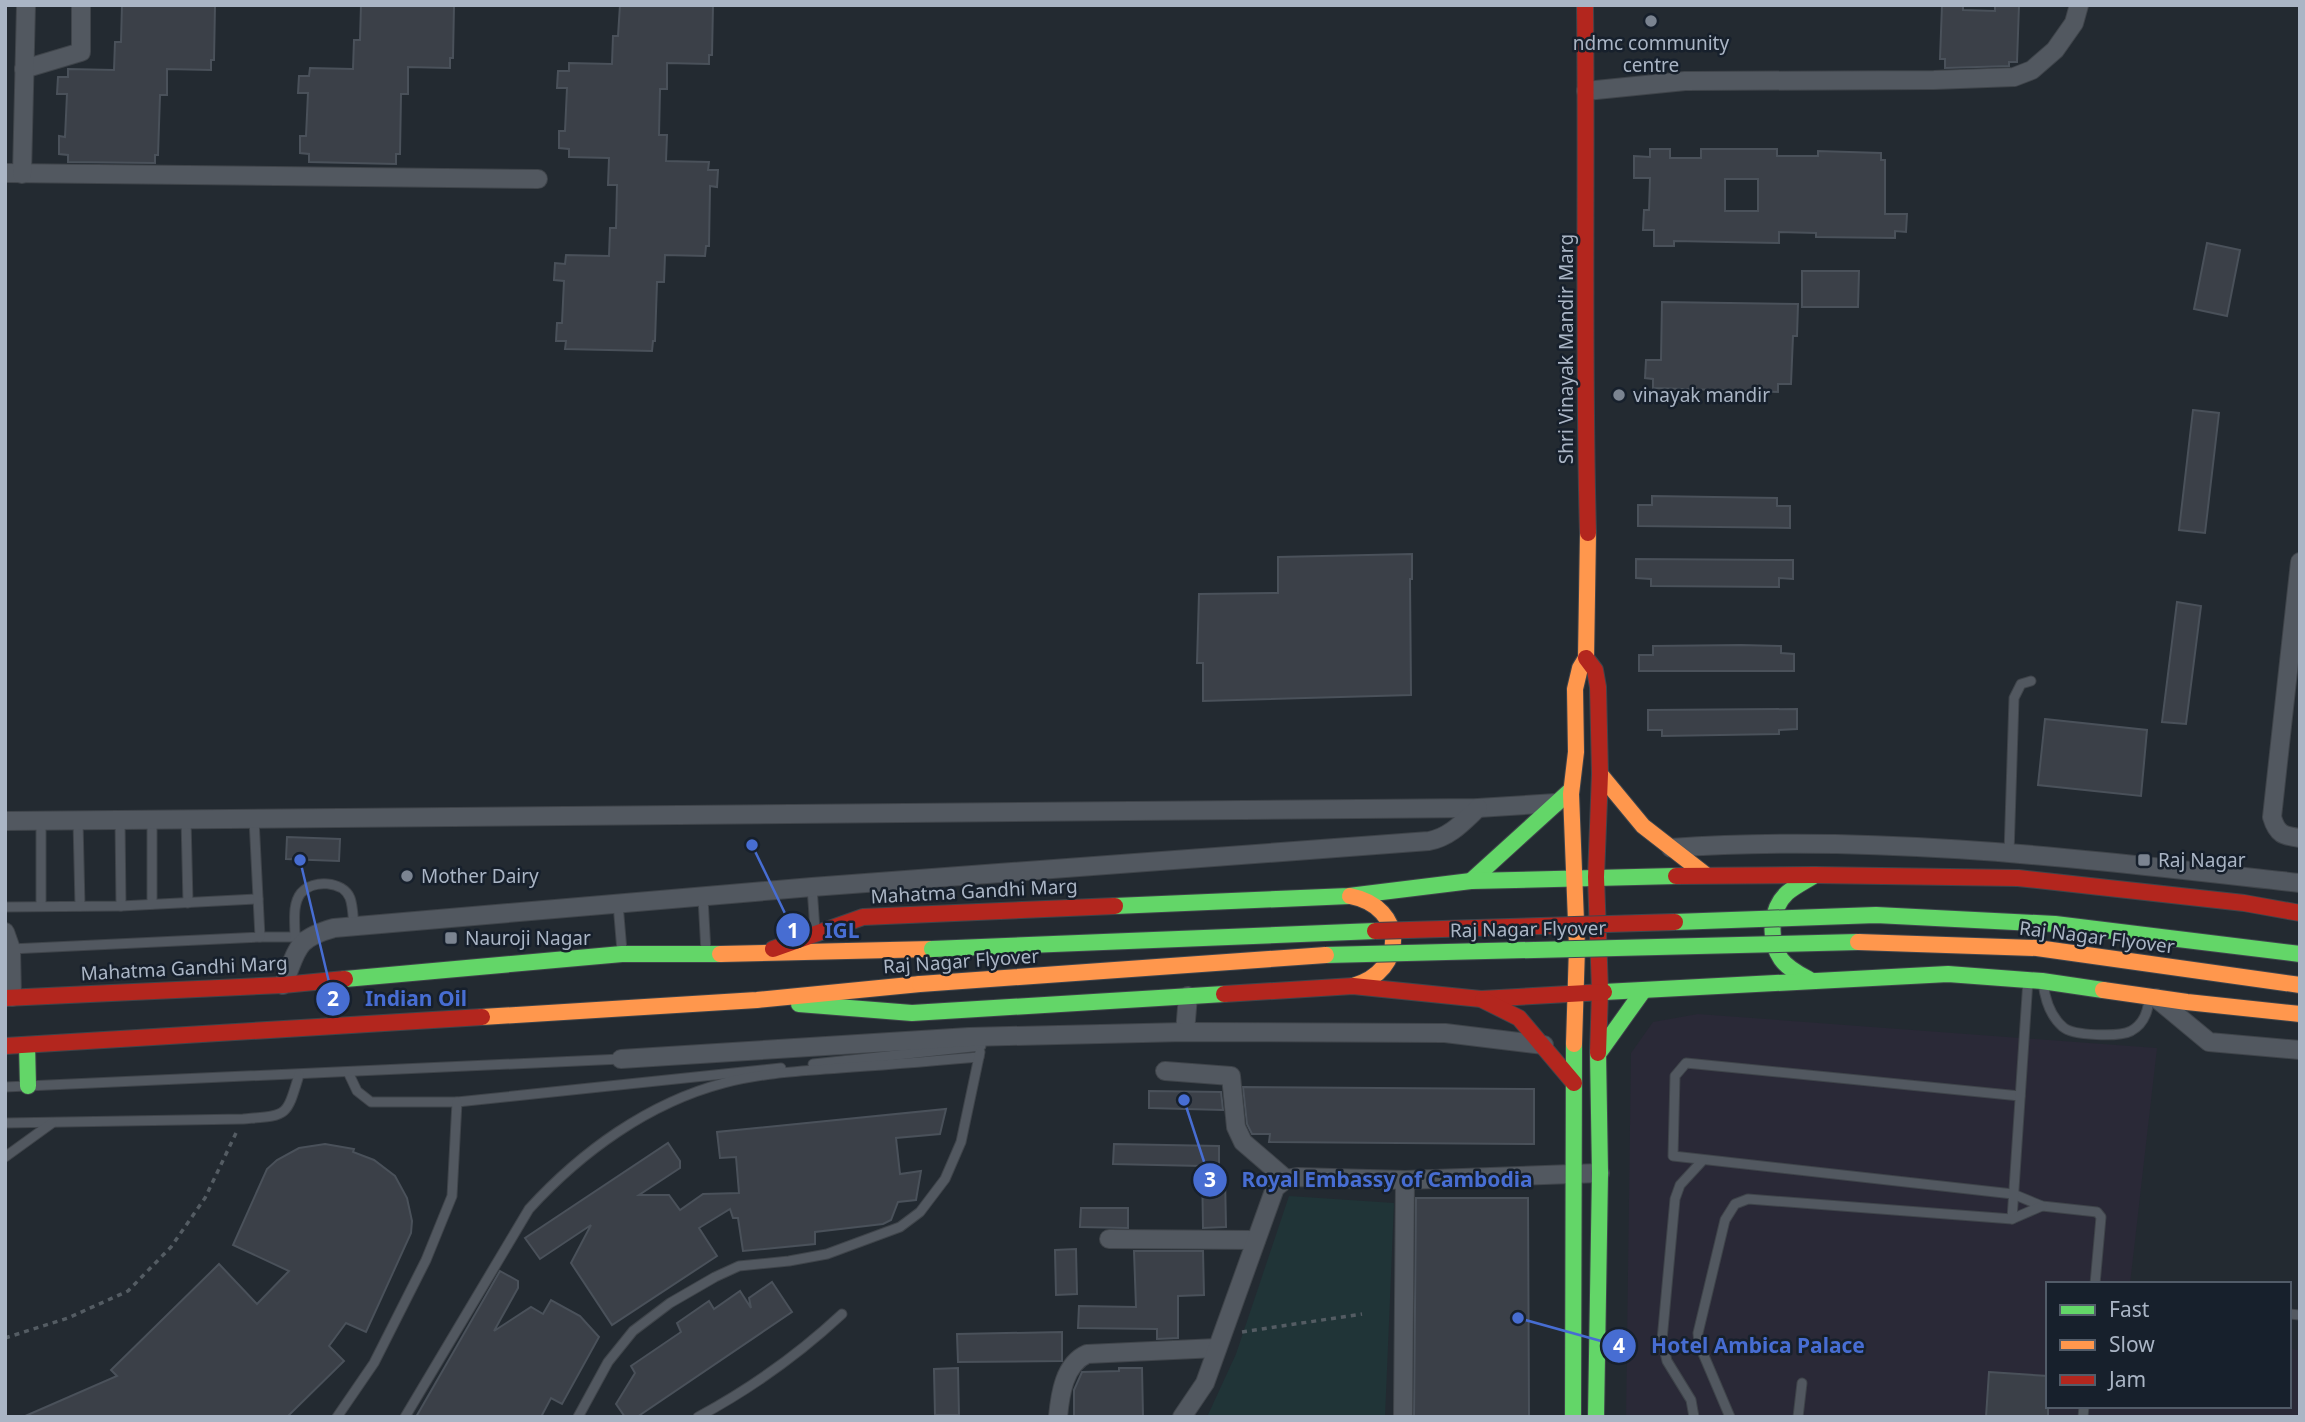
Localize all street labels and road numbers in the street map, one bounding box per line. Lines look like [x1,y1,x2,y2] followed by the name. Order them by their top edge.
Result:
[1553,234,1579,464] street label: Shri Vinayak Mandir Marg
[870,873,1078,909] street label: Mahatma Gandhi Marg
[1450,915,1607,943] street label: Raj Nagar Flyover
[2018,915,2176,959] street label: Raj Nagar Flyover
[882,943,1040,979] street label: Raj Nagar Flyover
[80,950,288,986] street label: Mahatma Gandhi Marg

